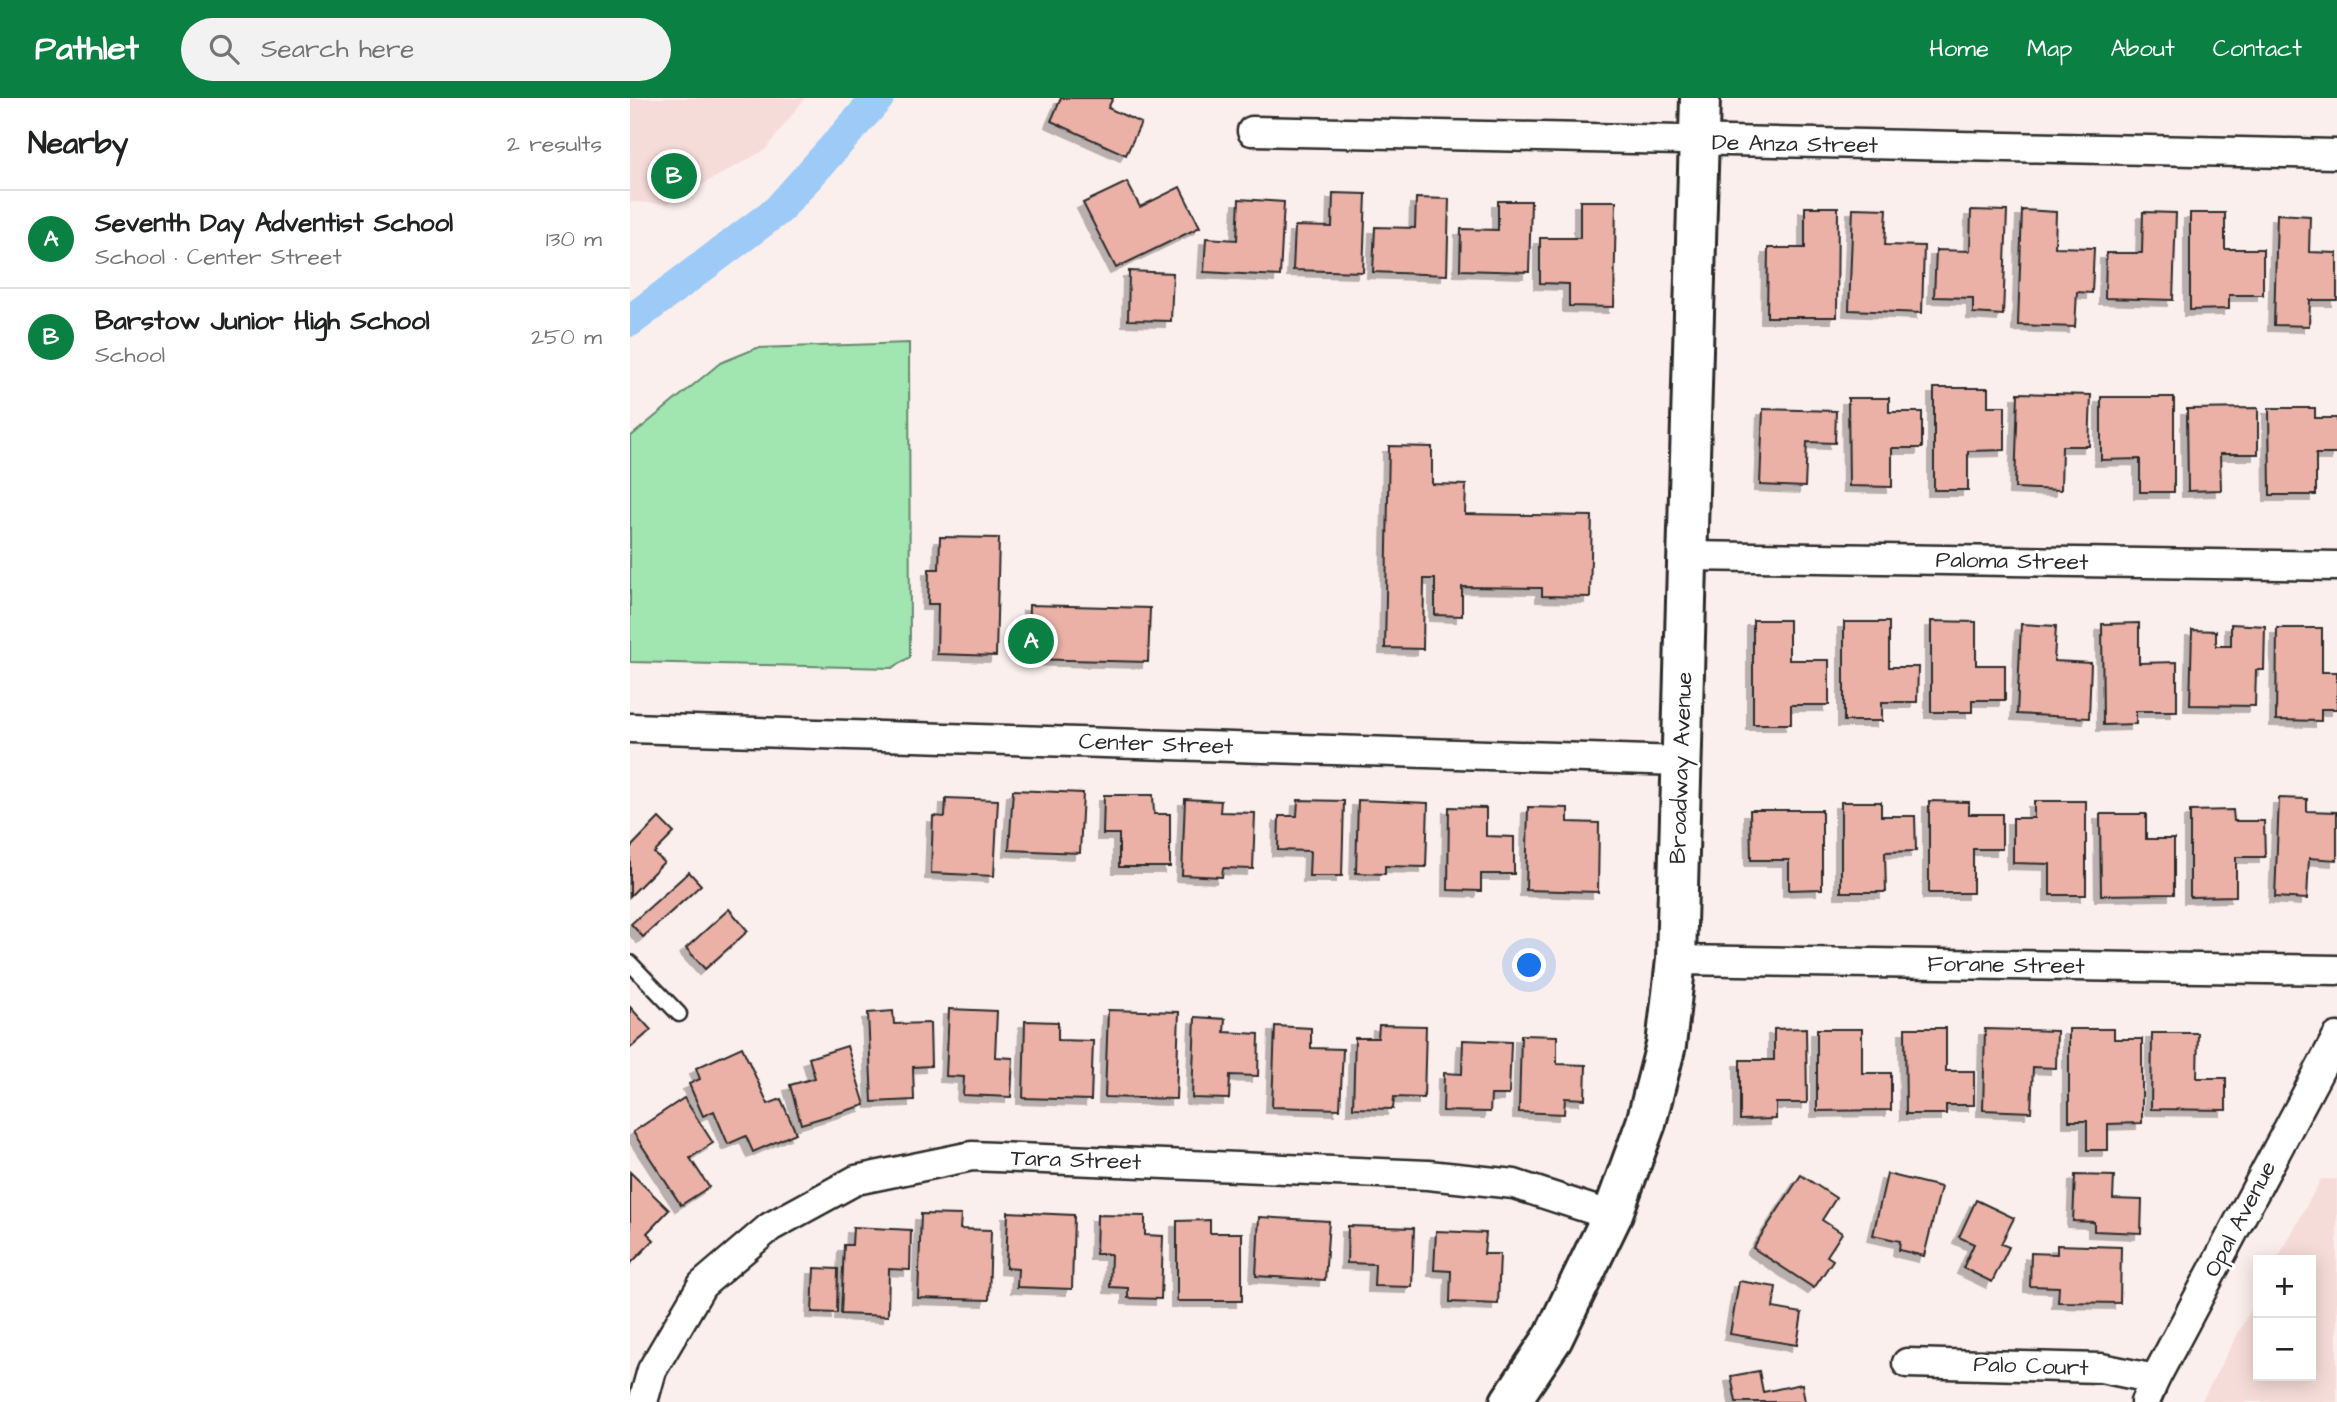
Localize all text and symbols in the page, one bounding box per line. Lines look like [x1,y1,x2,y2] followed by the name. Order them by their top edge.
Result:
[181,18,671,81] search box
[35,26,139,72] text: Pathlet
[205,30,243,68] icon: search
[261,31,414,67] text: Search here
[1929,32,1989,66] text: Home
[2027,32,2072,66] text: Map
[2110,32,2175,66] text: About
[2213,32,2302,66] text: Contact
[28,123,128,165] text: Nearby
[1712,127,1879,161] street label: De Anza Street
[507,128,602,160] text: 2 results
[651,150,697,202] pin: B
[95,205,453,241] text: Seventh Day Adventist School
[44,223,58,255] text: A
[546,223,602,255] text: 130 m
[95,241,342,273] text: School · Center Street
[95,303,430,339] text: Barstow Junior High School
[43,321,59,353] text: B
[531,321,602,353] text: 250 m
[95,339,165,371] text: School
[1935,544,2089,578] street label: Paloma Street
[1008,615,1054,667] pin: A
[1662,671,1701,865] street label: Broadway Avenue
[1078,725,1235,763] street label: Center Street
[1512,948,1546,982] your location
[1927,948,2086,982] street label: Forane Street
[1010,1142,1143,1178] street label: Tara Street
[2196,1155,2284,1283] street label: Opal Avenue
[2253,1255,2316,1381] map controls
[2253,1255,2316,1318] button: +
[2253,1318,2316,1381] button: −
[1973,1348,2090,1384] street label: Palo Court

